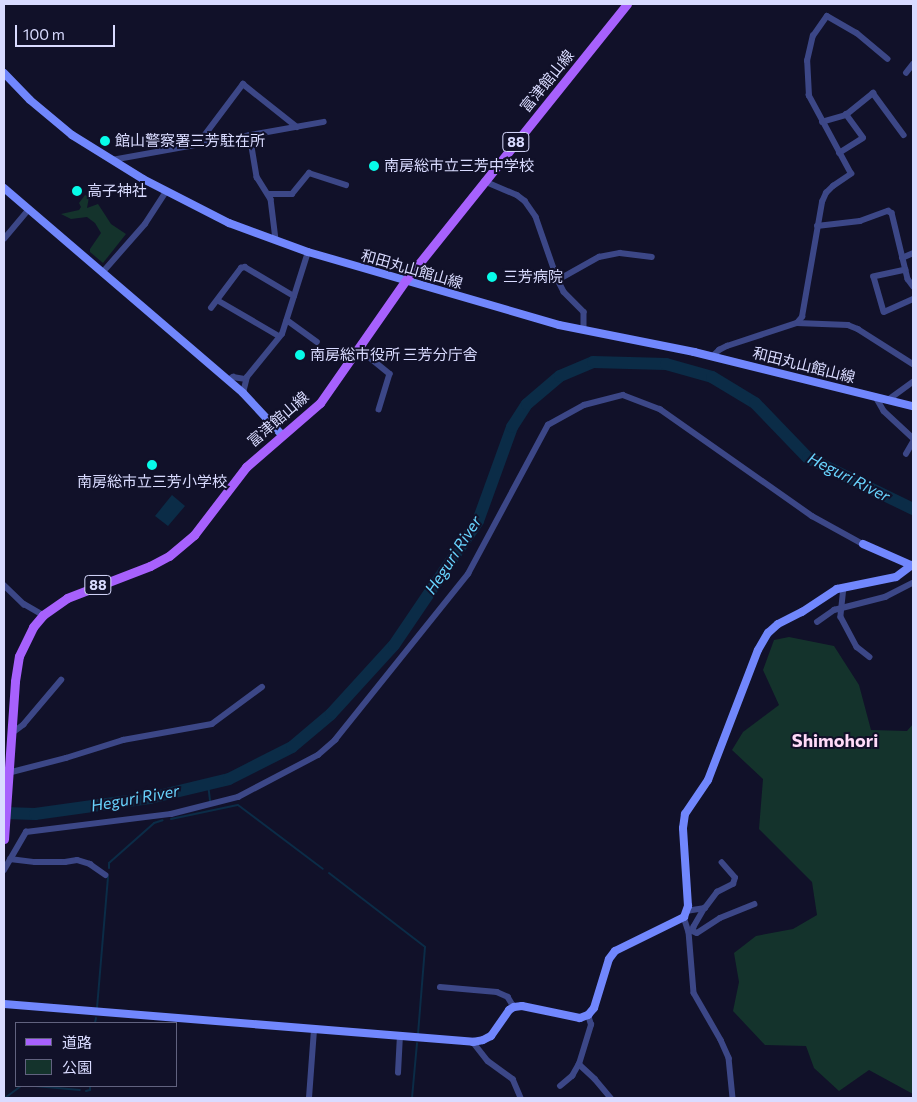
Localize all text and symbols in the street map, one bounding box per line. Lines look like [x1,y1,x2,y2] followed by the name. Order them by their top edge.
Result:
[18,15,118,47] scale bar
[23,25,65,43] text: 100 m
[516,46,578,116] street label: 富津館山線
[502,130,530,154] road number: 88
[115,132,265,150] place label: 館山警察署三芳駐在所
[99,135,111,147] marker: 館山警察署三芳駐在所
[384,157,534,175] place label: 南房総市立三芳中学校
[368,160,380,172] marker: 南房総市立三芳中学校
[87,182,147,200] place label: 高子神社
[71,185,83,197] marker: 高子神社
[359,246,465,292] street label: 和田丸山館山線
[503,268,563,286] place label: 三芳病院
[485,270,499,284] marker: 三芳病院
[751,344,857,386] street label: 和田丸山館山線
[310,346,478,364] place label: 南房総市役所 三芳分庁舎
[294,349,306,361] marker: 南房総市役所 三芳分庁舎
[244,388,312,450] street label: 富津館山線
[805,448,893,506] water label: Heguri River
[146,459,158,471] marker: 南房総市立三芳小学校
[77,473,227,491] place label: 南房総市立三芳小学校
[421,512,485,598] water label: Heguri River
[84,574,112,596] road number: 88
[792,729,878,751] district label: Shimohori
[89,781,181,815] water label: Heguri River
[15,1022,178,1087] legend
[62,1033,92,1051] text: 道路
[62,1058,92,1076] text: 公園

